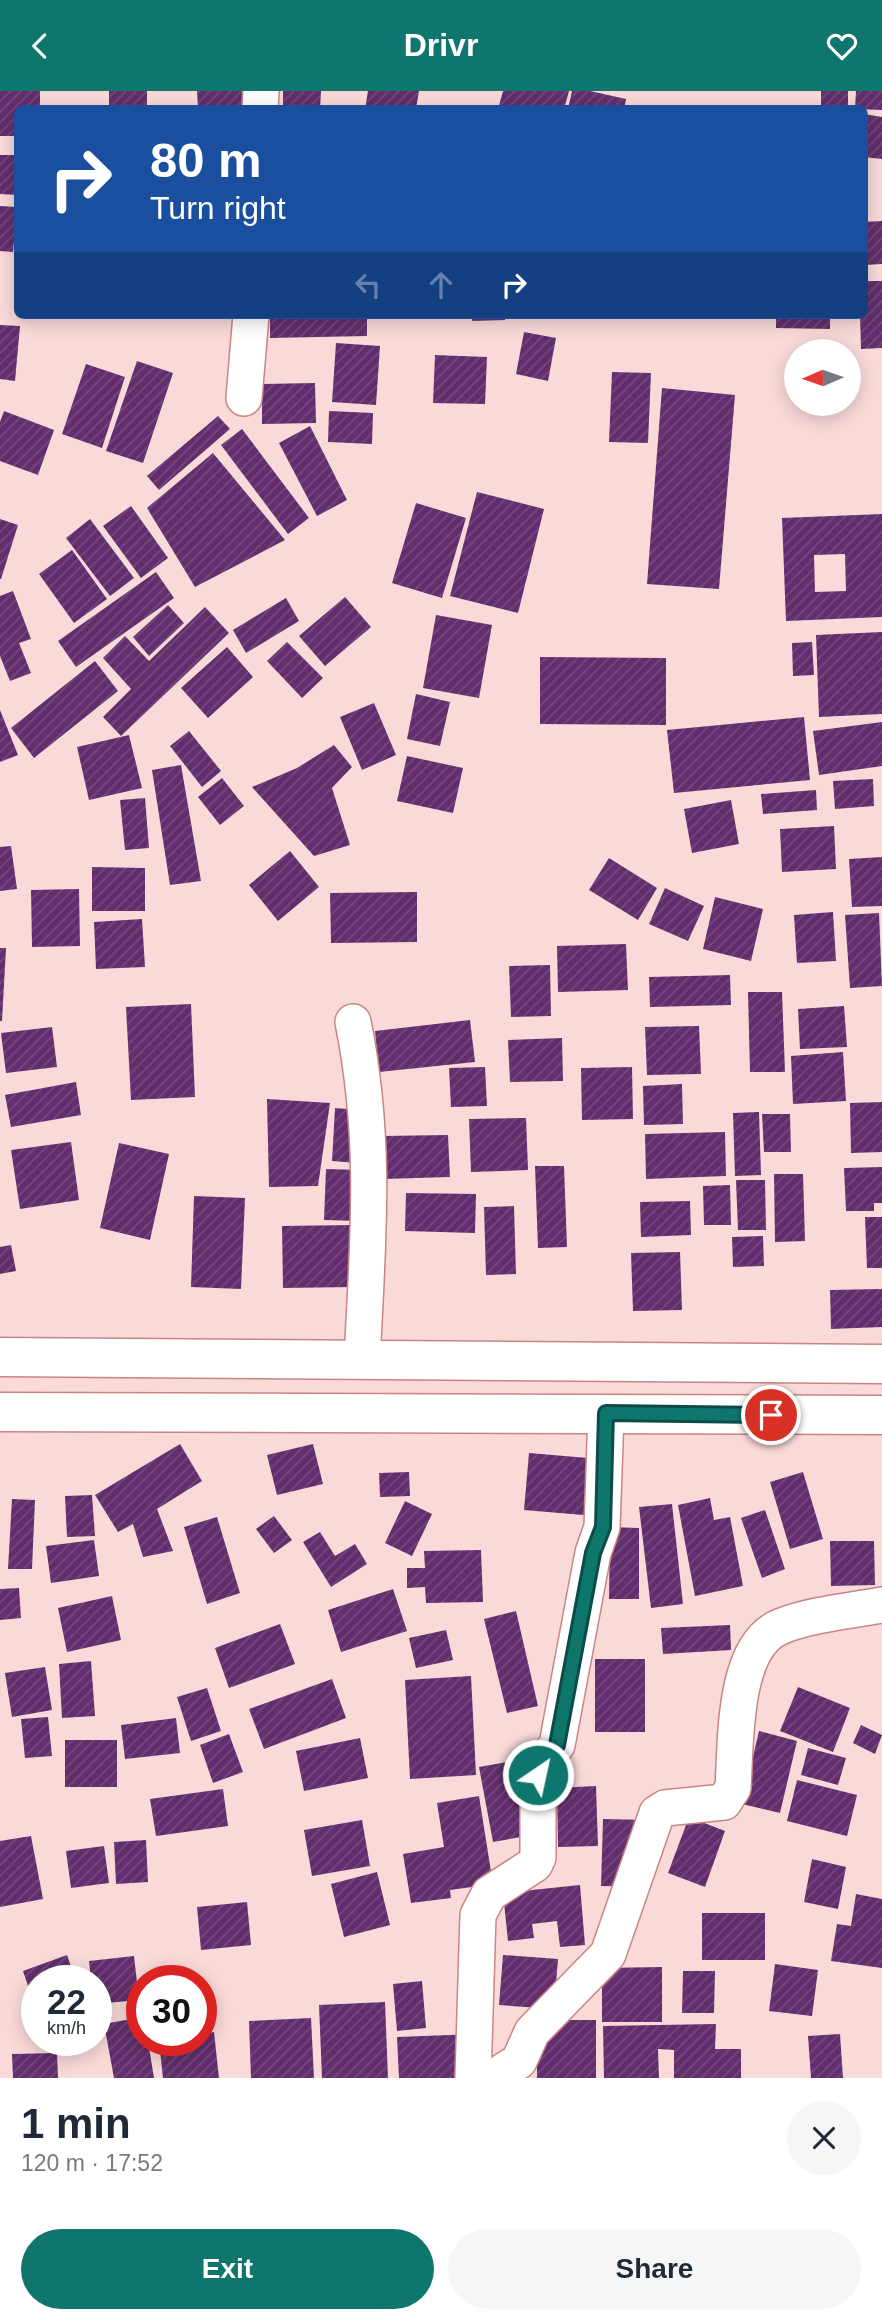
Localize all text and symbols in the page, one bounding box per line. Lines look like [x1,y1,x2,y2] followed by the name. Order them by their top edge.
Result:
[21,27,59,65] icon: back
[404,27,478,63] text: Drivr
[823,27,861,65] icon: heart
[35,133,126,224] icon: right
[150,133,262,187] text: 80 m
[150,190,286,226] text: Turn right
[349,266,387,304] icon: left
[422,266,460,304] icon: ahead
[495,266,533,304] icon: right
[784,339,861,417] north arrow
[784,339,861,416] map controls
[741,1385,801,1445] pin
[752,1396,790,1434] icon: arrive
[501,1738,575,1812] position arrow
[126,1965,217,2056] speed limit sign: 30
[47,1982,86,2021] text: 22
[47,2018,86,2038] text: km/h
[21,2100,131,2147] text: 1 min
[787,2101,861,2175] button: close
[21,2150,163,2176] text: 120 m · 17:52
[21,2229,434,2309] button: Exit
[448,2229,861,2309] button: Share

